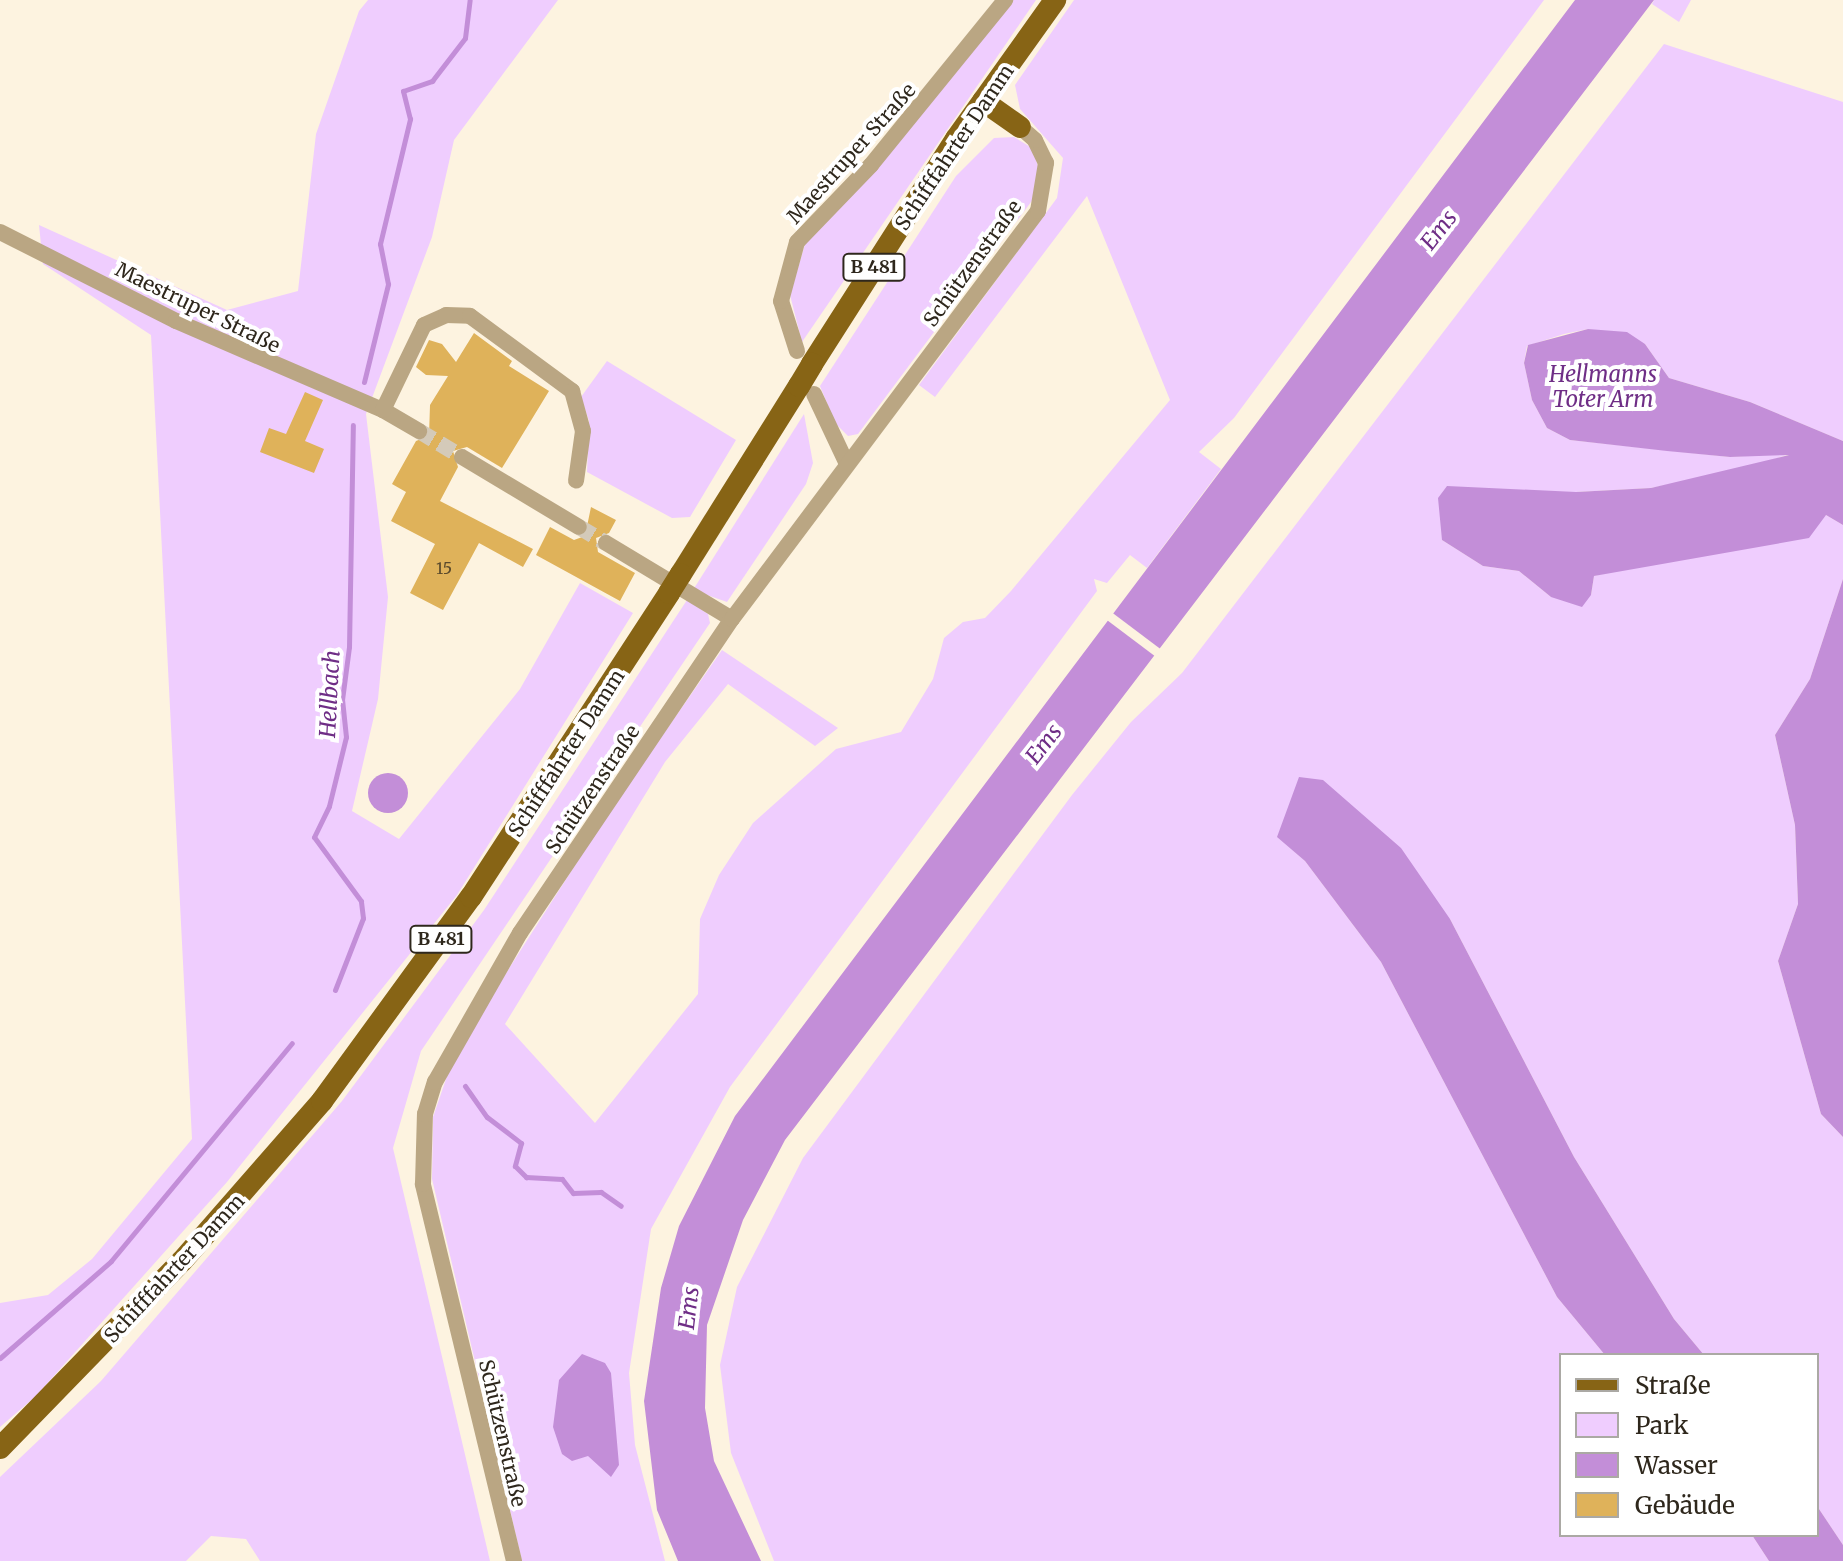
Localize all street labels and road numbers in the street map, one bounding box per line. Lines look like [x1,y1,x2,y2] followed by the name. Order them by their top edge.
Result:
[890,60,1018,234] street label: Schifffahrter Damm
[782,78,920,228] street label: Maestruper Straße
[918,195,1026,331] street label: Schützenstraße
[842,253,906,281] road number: B 481
[112,257,284,357] street label: Maestruper Straße
[503,665,629,841] street label: Schifffahrter Damm
[540,720,644,858] street label: Schützenstraße
[409,925,473,953] road number: B 481
[99,1189,249,1347] street label: Schifffahrter Damm
[474,1357,532,1509] street label: Schützenstraße

